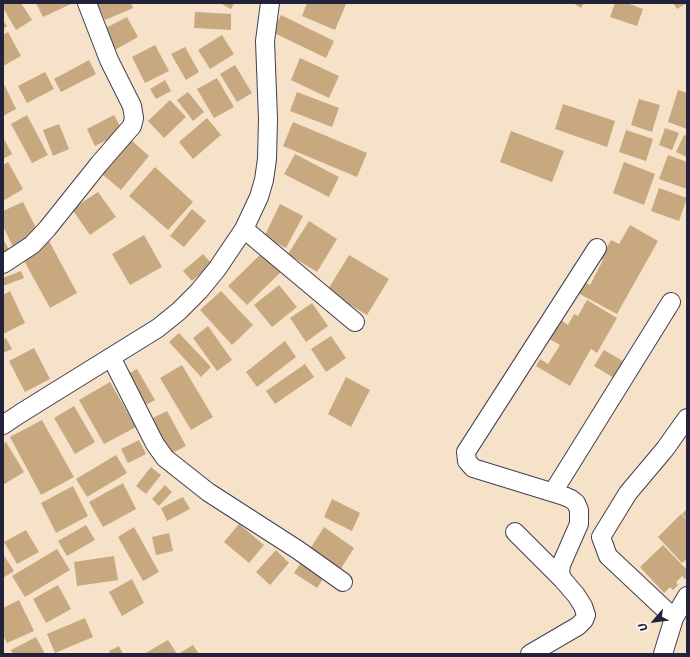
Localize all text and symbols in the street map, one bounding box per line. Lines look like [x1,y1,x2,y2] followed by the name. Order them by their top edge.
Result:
[634,601,674,641] north arrow
[633,619,653,635] text: U

